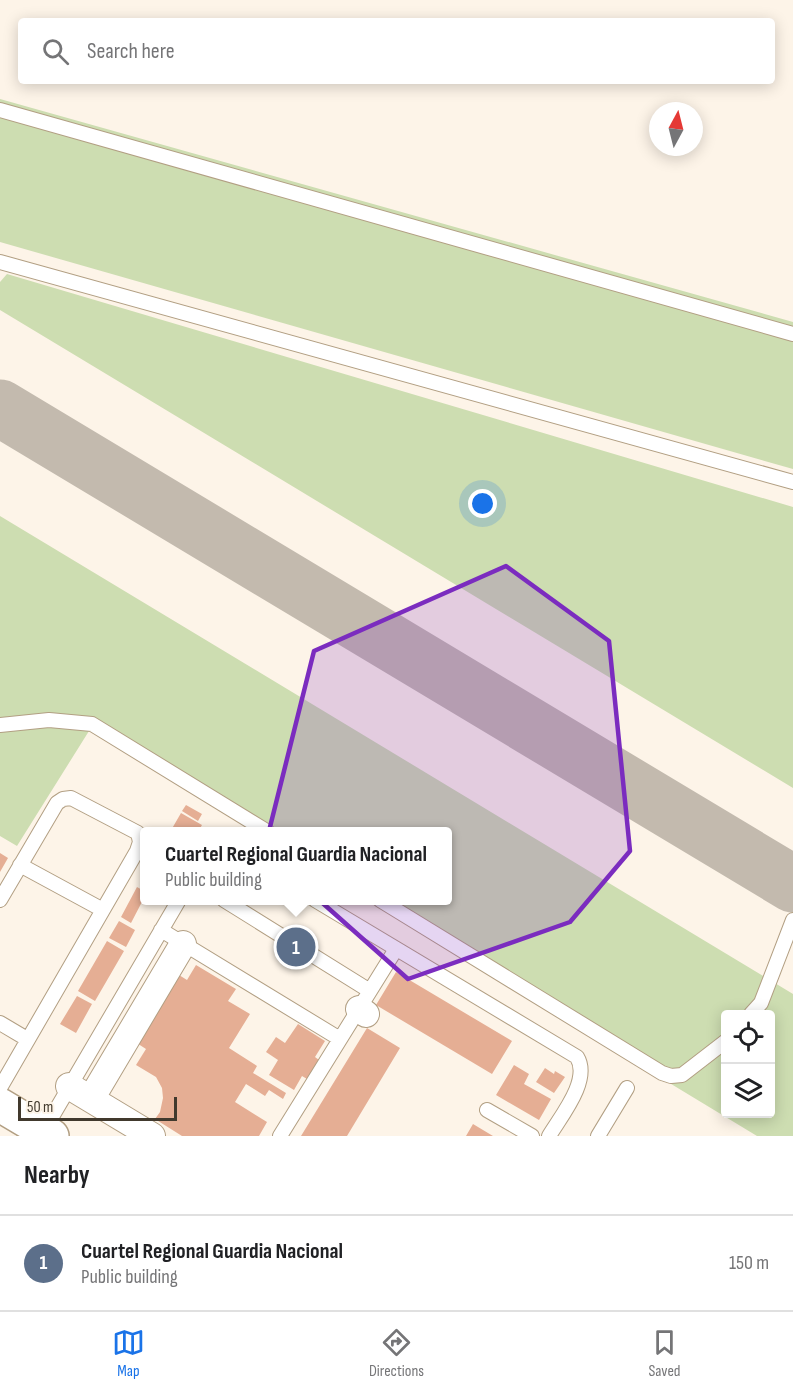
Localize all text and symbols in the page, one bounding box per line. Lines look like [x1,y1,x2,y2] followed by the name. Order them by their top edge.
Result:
[18,18,775,84] search box
[39,35,72,68] icon: search
[87,38,174,65] text: Search here
[649,102,703,156] north arrow
[468,489,497,518] your location
[140,827,452,905] popup
[165,841,427,868] text: Cuartel Regional Guardia Nacional
[165,868,262,892] text: Public building
[276,924,316,970] pin: 1
[721,1010,775,1118] map controls
[721,1010,775,1064] button: locate
[721,1064,775,1118] button: layers
[18,1094,177,1122] scale bar
[27,1098,53,1117] text: 50 m
[24,1160,90,1191] text: Nearby
[81,1238,343,1265] text: Cuartel Regional Guardia Nacional
[40,1251,47,1275] text: 1
[729,1251,769,1275] text: 150 m
[81,1265,178,1289] text: Public building
[112,1326,145,1381] tab: Map
[369,1326,424,1381] tab: Directions
[648,1326,681,1381] tab: Saved

